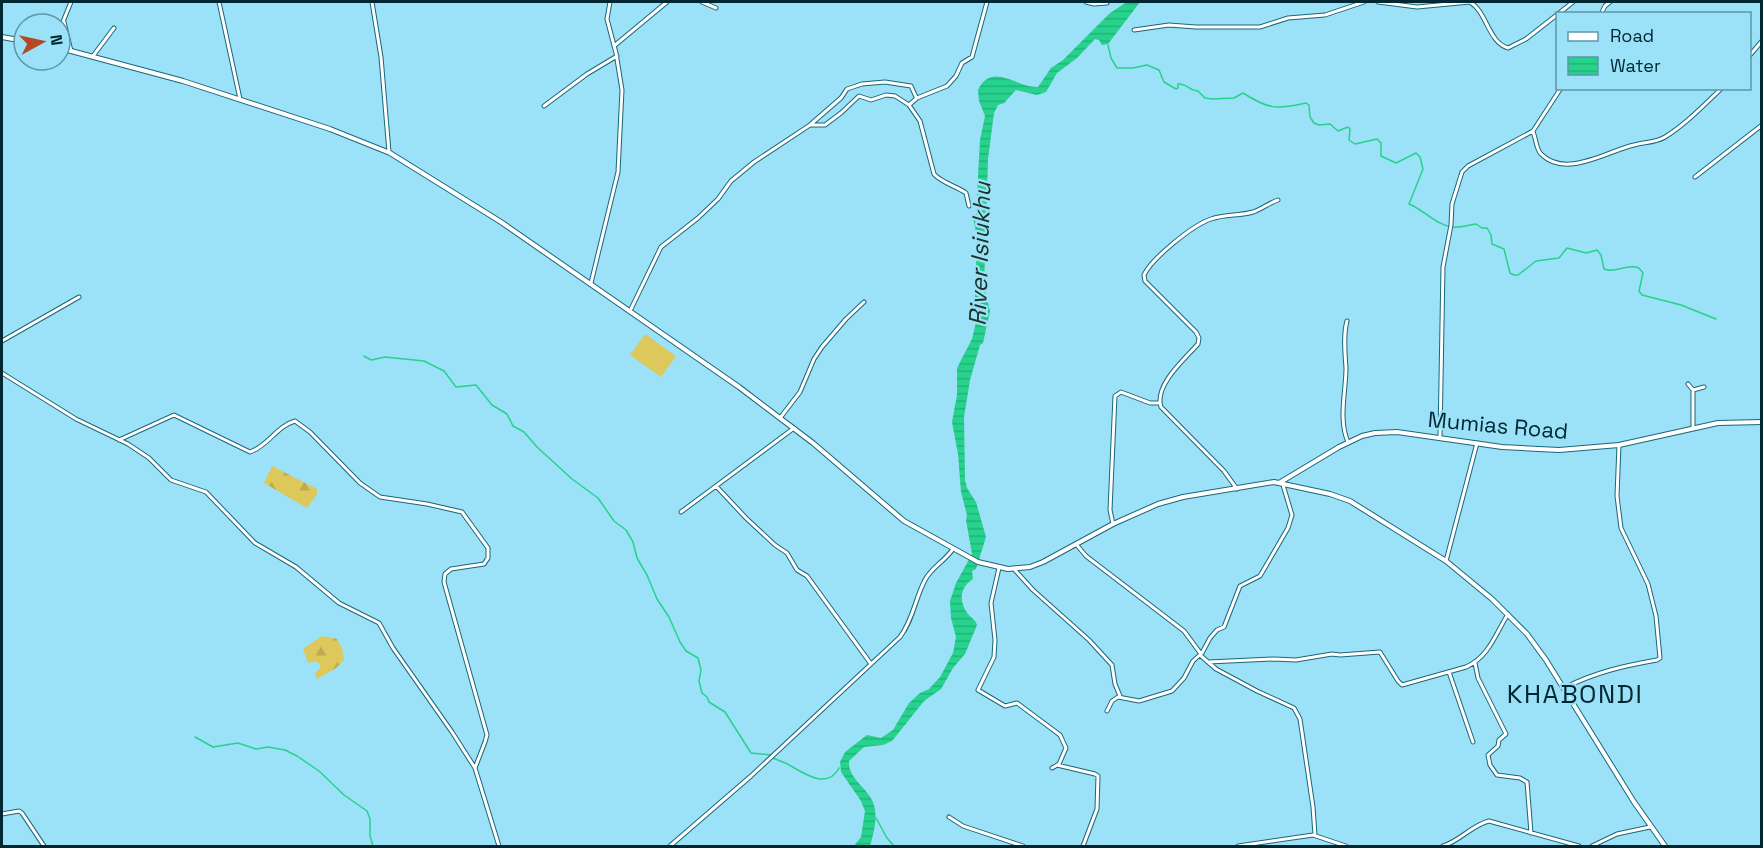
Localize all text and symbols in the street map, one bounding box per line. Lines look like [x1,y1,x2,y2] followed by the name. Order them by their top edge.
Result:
[12,12,72,72] north arrow
[1556,12,1751,90] legend
[1610,24,1654,47] text: Road
[45,33,68,47] text: N
[1610,54,1661,77] text: Water
[961,180,998,327] water label: River Isiukhu
[1427,405,1569,445] street label: Mumias Road
[1507,677,1643,711] district label: KHABONDI

